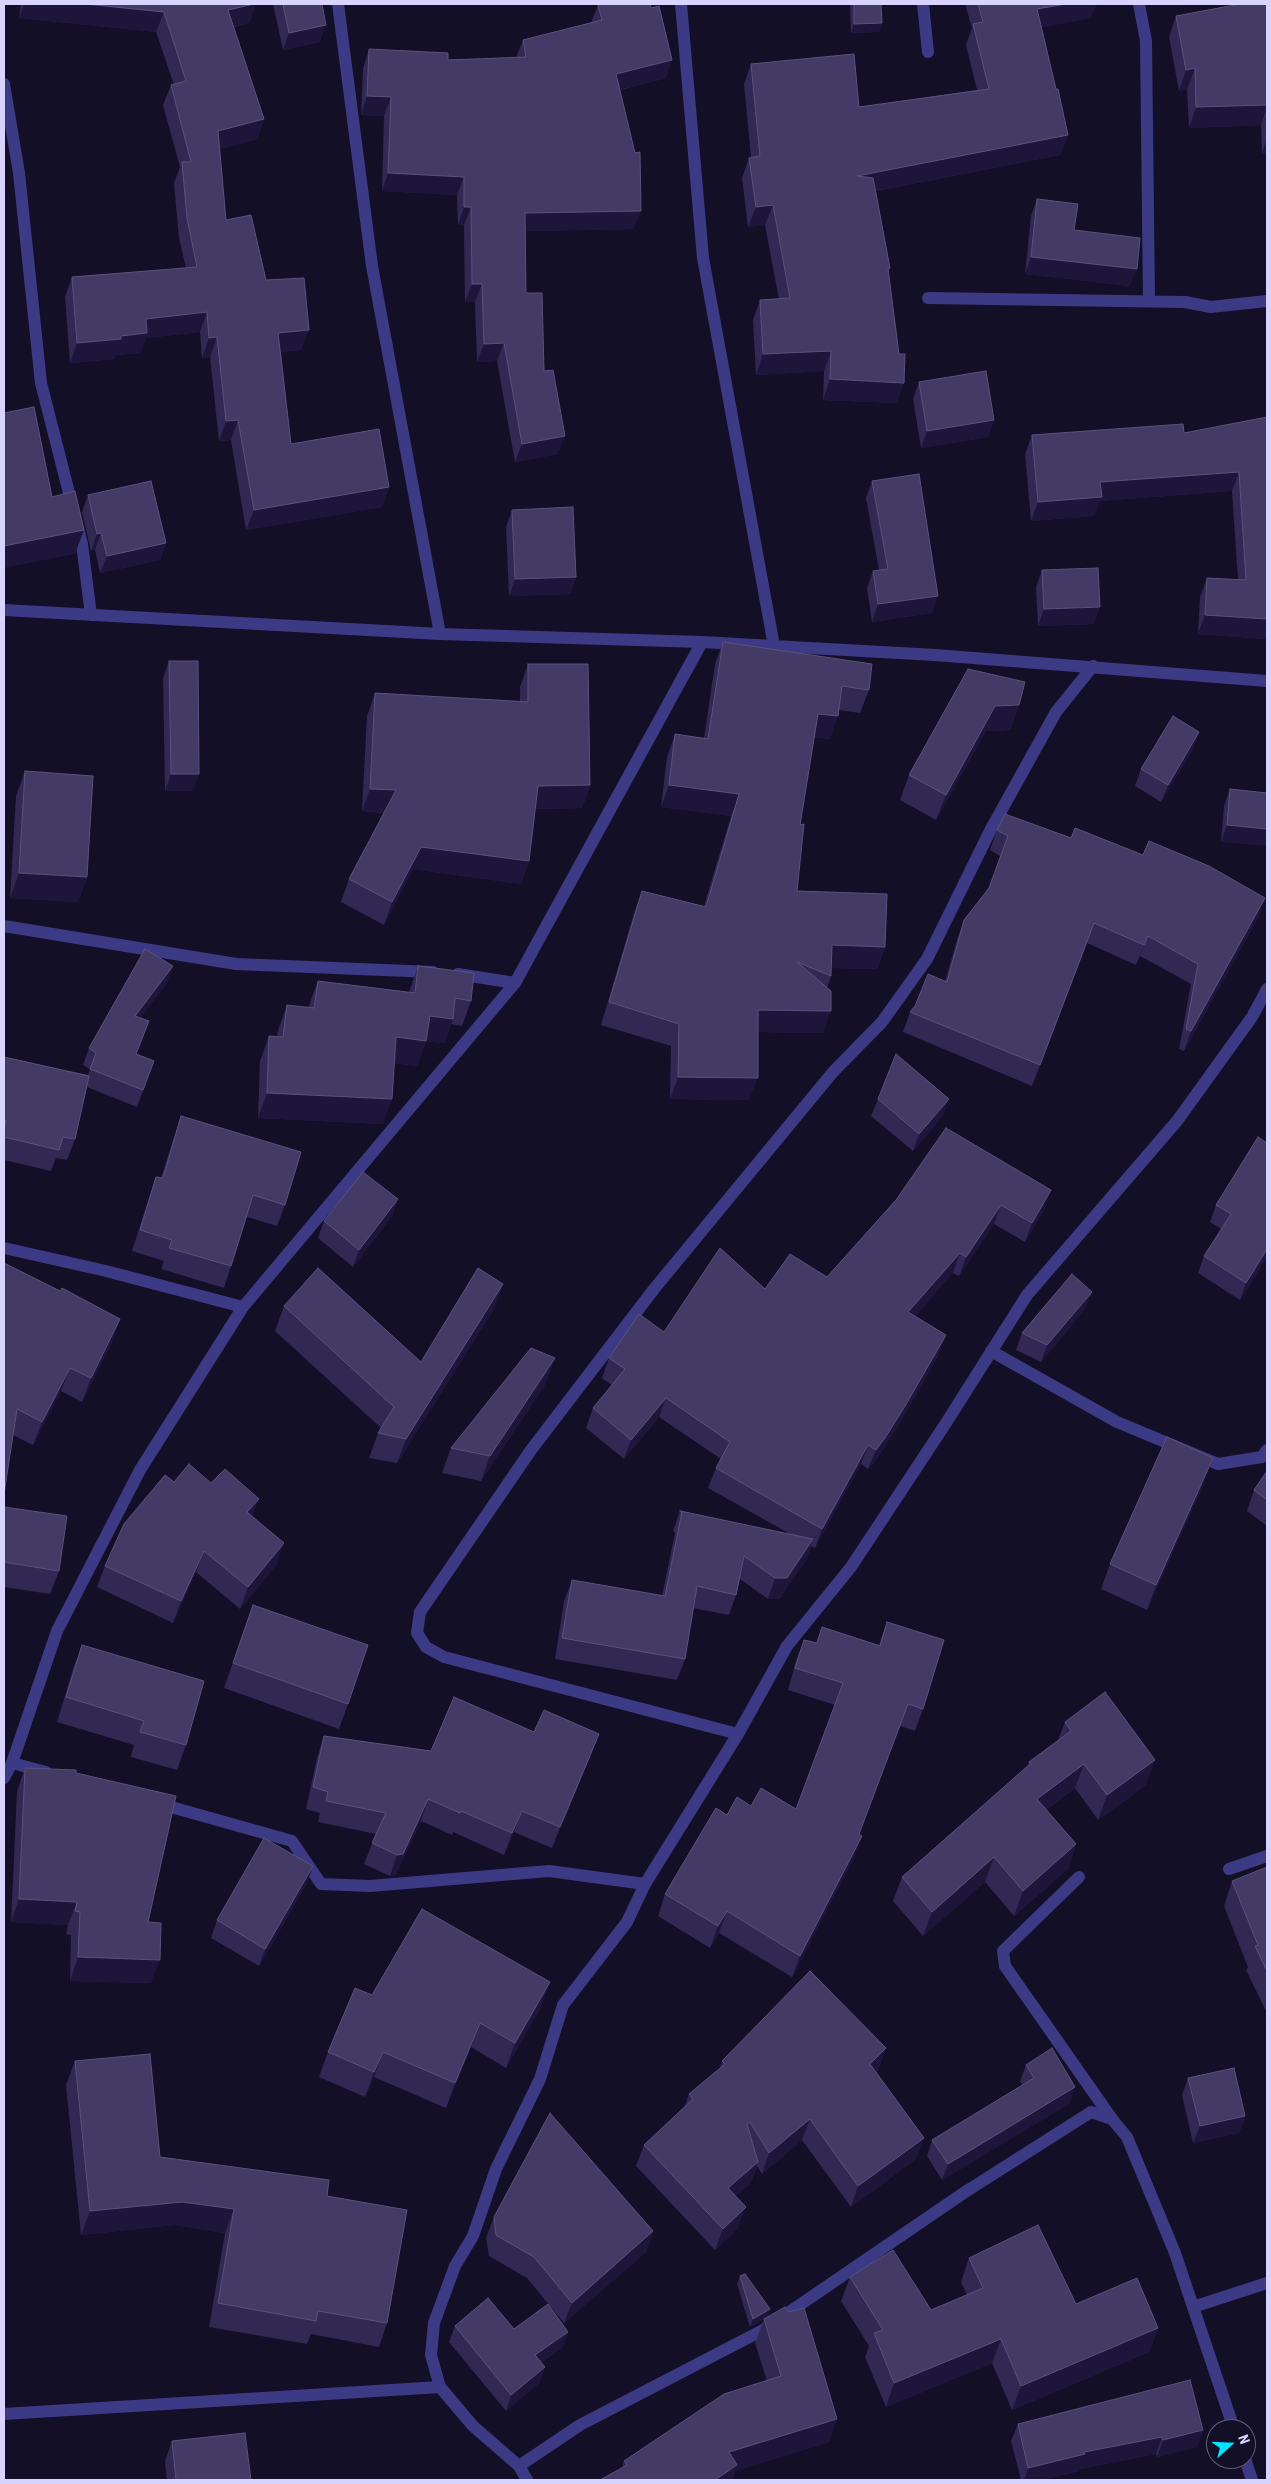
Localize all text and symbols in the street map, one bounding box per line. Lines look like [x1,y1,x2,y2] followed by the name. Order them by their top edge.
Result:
[1206,2419,1256,2469] north arrow
[1235,2432,1253,2446] text: N

